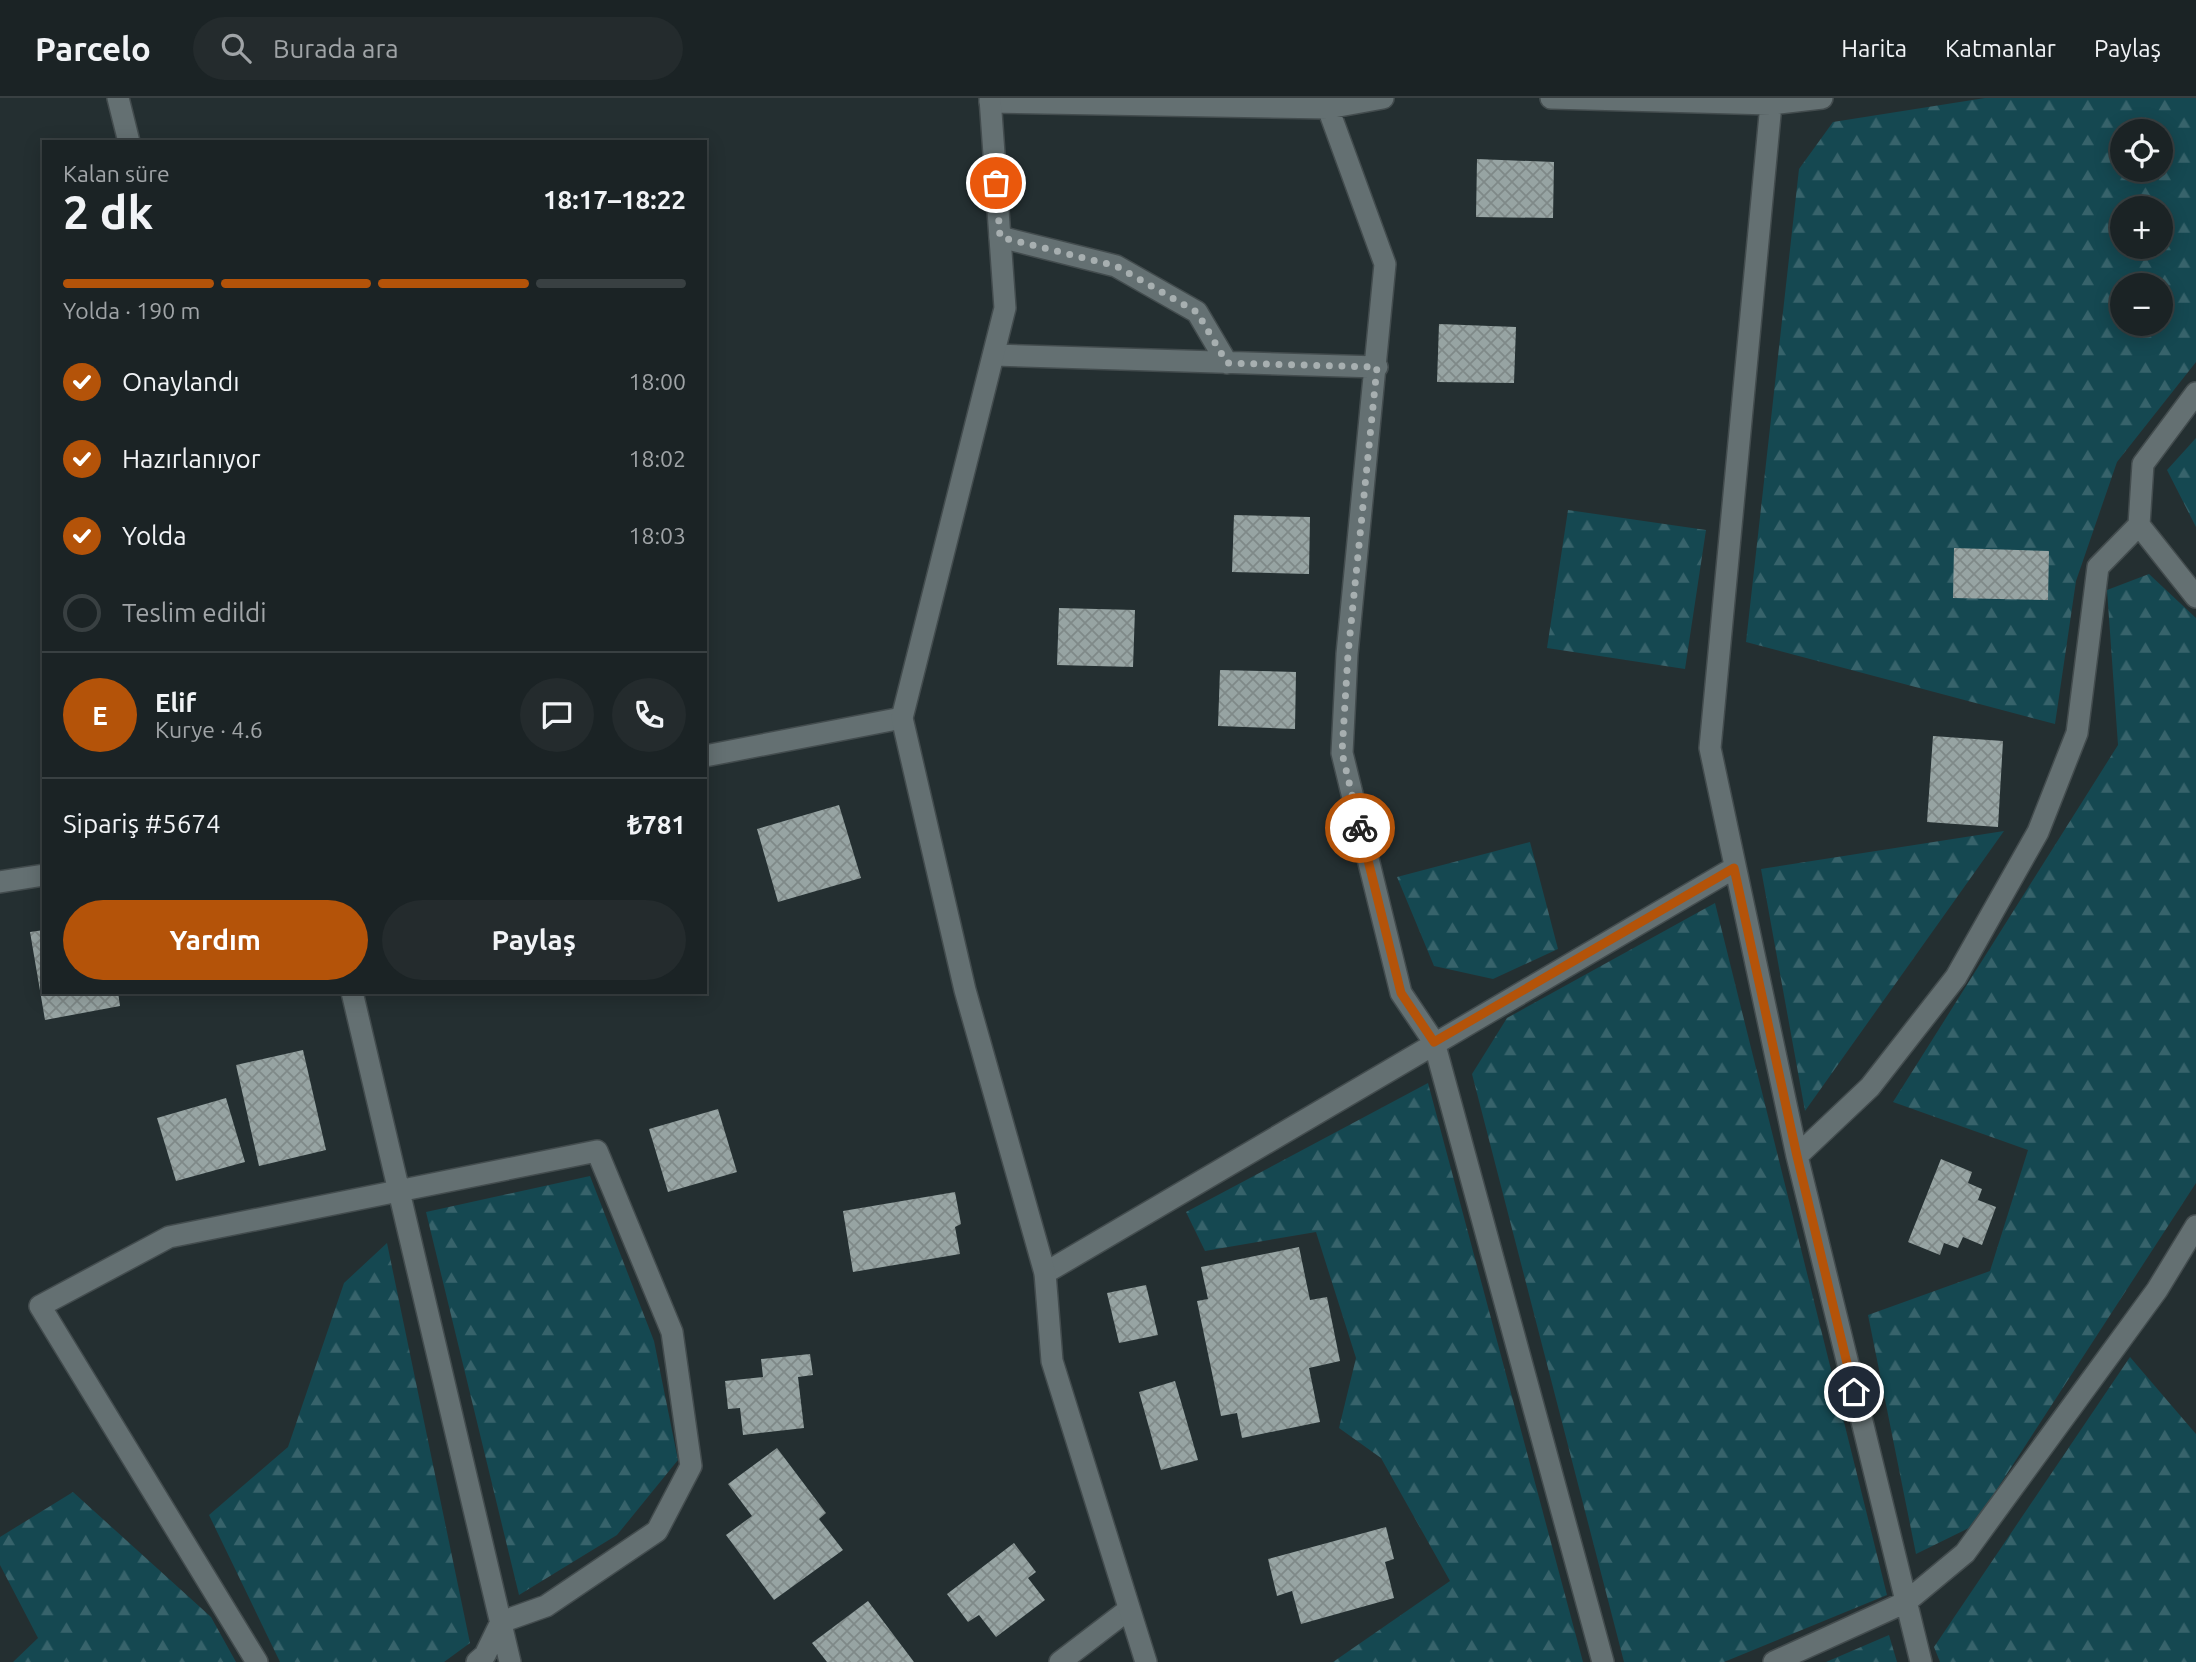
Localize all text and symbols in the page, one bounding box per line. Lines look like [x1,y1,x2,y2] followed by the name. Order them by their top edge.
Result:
[193,17,683,80] search box
[217,29,255,67] icon: search
[35,30,151,67] text: Parcelo
[273,34,399,63] text: Burada ara
[1841,35,1907,62] text: Harita
[1945,35,2056,62] text: Katmanlar
[2094,35,2161,62] text: Paylaş
[2110,119,2173,336] map controls
[2110,119,2173,182] button: locate
[966,153,1026,213] pin
[63,161,170,186] text: Kalan süre
[977,164,1015,202] icon: bag
[543,185,686,214] text: 18:17–18:22
[63,186,153,238] text: 2 dk
[2110,196,2173,259] button: +
[2110,273,2173,336] button: −
[63,298,200,323] text: Yolda · 190 m
[63,363,101,401] icon: check
[122,367,240,396] text: Onaylandı
[628,369,686,394] text: 18:00
[63,440,101,478] icon: check
[122,444,261,473] text: Hazırlanıyor
[628,446,686,471] text: 18:02
[63,517,101,555] icon: check
[122,521,187,550] text: Yolda
[628,523,686,548] text: 18:03
[122,598,267,627] text: Teslim edildi
[520,678,594,752] button: chat
[612,678,686,752] button: phone
[155,688,196,717] text: Elif
[92,701,108,730] text: E
[155,717,263,742] text: Kurye · 4.6
[1325,793,1395,863] courier
[63,809,221,838] text: Sipariş #5674
[1341,809,1379,847] icon: bike
[627,810,686,839] text: ₺781
[63,900,368,980] button: Yardım
[382,900,686,980] button: Paylaş
[1824,1362,1884,1422] pin
[1835,1373,1873,1411] icon: home

